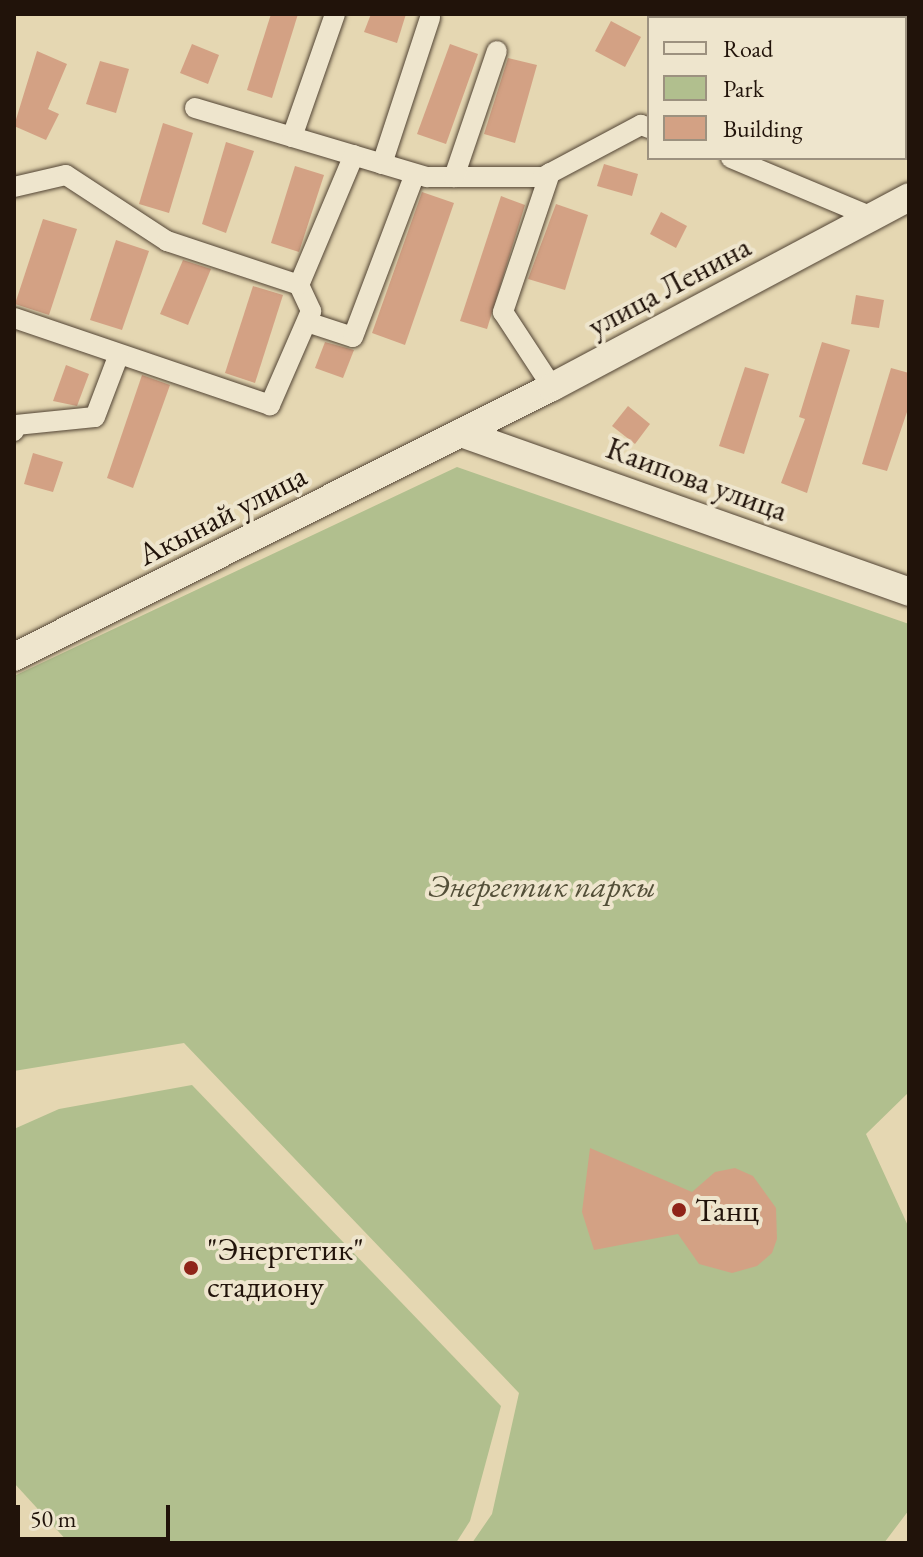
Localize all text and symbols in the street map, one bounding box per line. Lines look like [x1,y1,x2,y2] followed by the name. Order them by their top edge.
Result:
[647,16,907,160] legend
[723,33,773,64] text: Road
[723,73,764,104] text: Park
[723,113,803,144] text: Building
[581,227,757,345] street label: улица Ленина
[601,428,793,530] street label: Каипова улица
[131,456,313,574] street label: Акынай улица
[428,867,656,905] park label: Энергетик паркы
[695,1191,759,1229] place label: Танц
[670,1201,688,1219] marker: Танц
[207,1231,364,1306] place label: "Энергетик" стадиону
[182,1259,200,1277] marker: "Энергетик" стадиону
[20,1489,174,1539] scale bar
[30,1503,77,1534] text: 50 m

